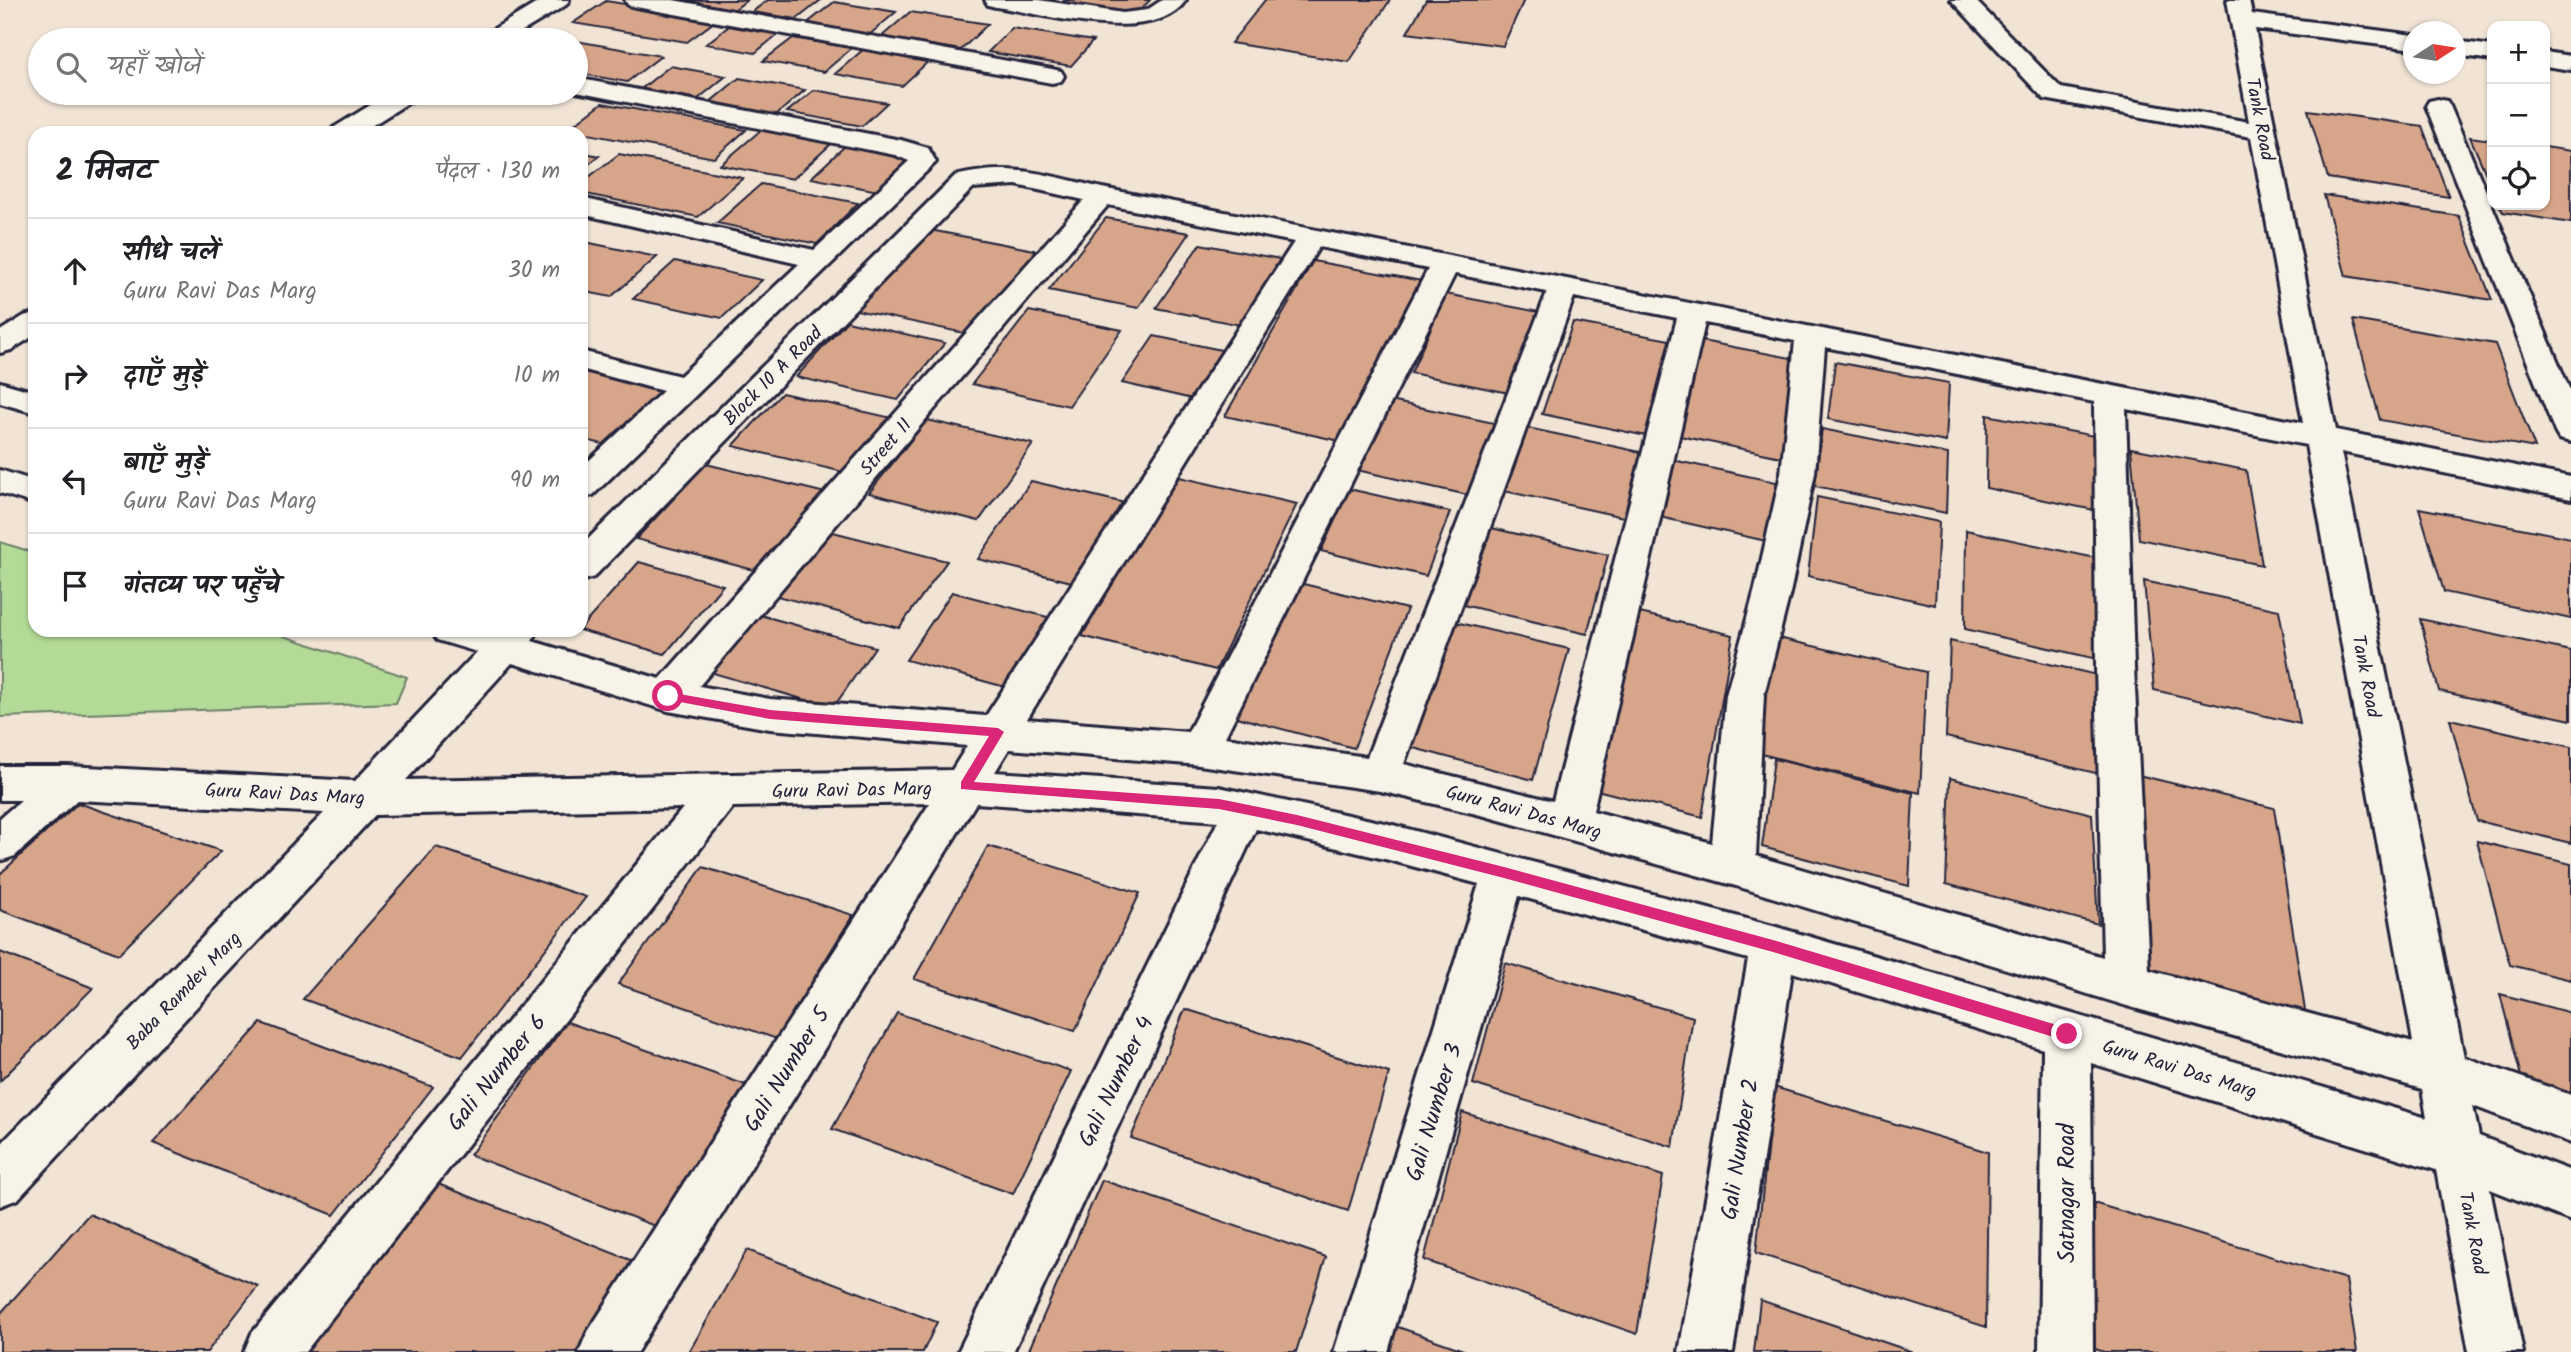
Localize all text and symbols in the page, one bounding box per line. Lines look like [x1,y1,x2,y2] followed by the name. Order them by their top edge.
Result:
[2403,21,2466,84] north arrow
[2487,21,2550,210] map controls
[2487,21,2550,84] button: +
[28,28,588,105] search box
[108,46,202,88] text: यहाँ खोजें
[52,48,90,86] icon: search
[2236,75,2282,164] street label: Tank Road
[2487,84,2550,147] button: −
[2487,147,2550,210] button: locate
[56,148,153,196] text: 2 मिनट
[436,154,560,190] text: पैदल · 130 m
[123,232,219,274] text: सीधे चलें
[56,252,94,290] icon: ahead
[508,253,560,289] text: 30 m
[123,274,317,310] text: Guru Ravi Das Marg
[717,319,831,433] street label: Block 10 A Road
[123,355,204,397] text: दाएँ मुड़ें
[56,357,94,395] icon: right
[514,358,560,394] text: 10 m
[853,412,920,483] street label: Street 11
[123,442,206,484] text: बाएँ मुड़ें
[56,462,94,500] icon: left
[510,463,560,499] text: 90 m
[123,484,317,520] text: Guru Ravi Das Marg
[123,565,280,607] text: गंतव्य पर पहुँचे
[56,567,94,605] icon: arrive
[2342,632,2388,721] street label: Tank Road
[652,680,683,711] route start
[772,775,932,807] street label: Guru Ravi Das Marg
[204,776,366,814] street label: Guru Ravi Das Marg
[1442,778,1605,848] street label: Guru Ravi Das Marg
[120,925,249,1058] street label: Baba Ramdev Marg
[735,999,841,1140] street label: Gali Number 5
[439,1007,556,1140] street label: Gali Number 6
[1069,1010,1164,1154] street label: Gali Number 4
[2051,1018,2082,1049] route end
[2098,1032,2260,1108] street label: Guru Ravi Das Marg
[1397,1039,1473,1186] street label: Gali Number 3
[1712,1076,1770,1223] street label: Gali Number 2
[2050,1123,2086,1263] street label: Satnagar Road
[2449,1189,2495,1278] street label: Tank Road

